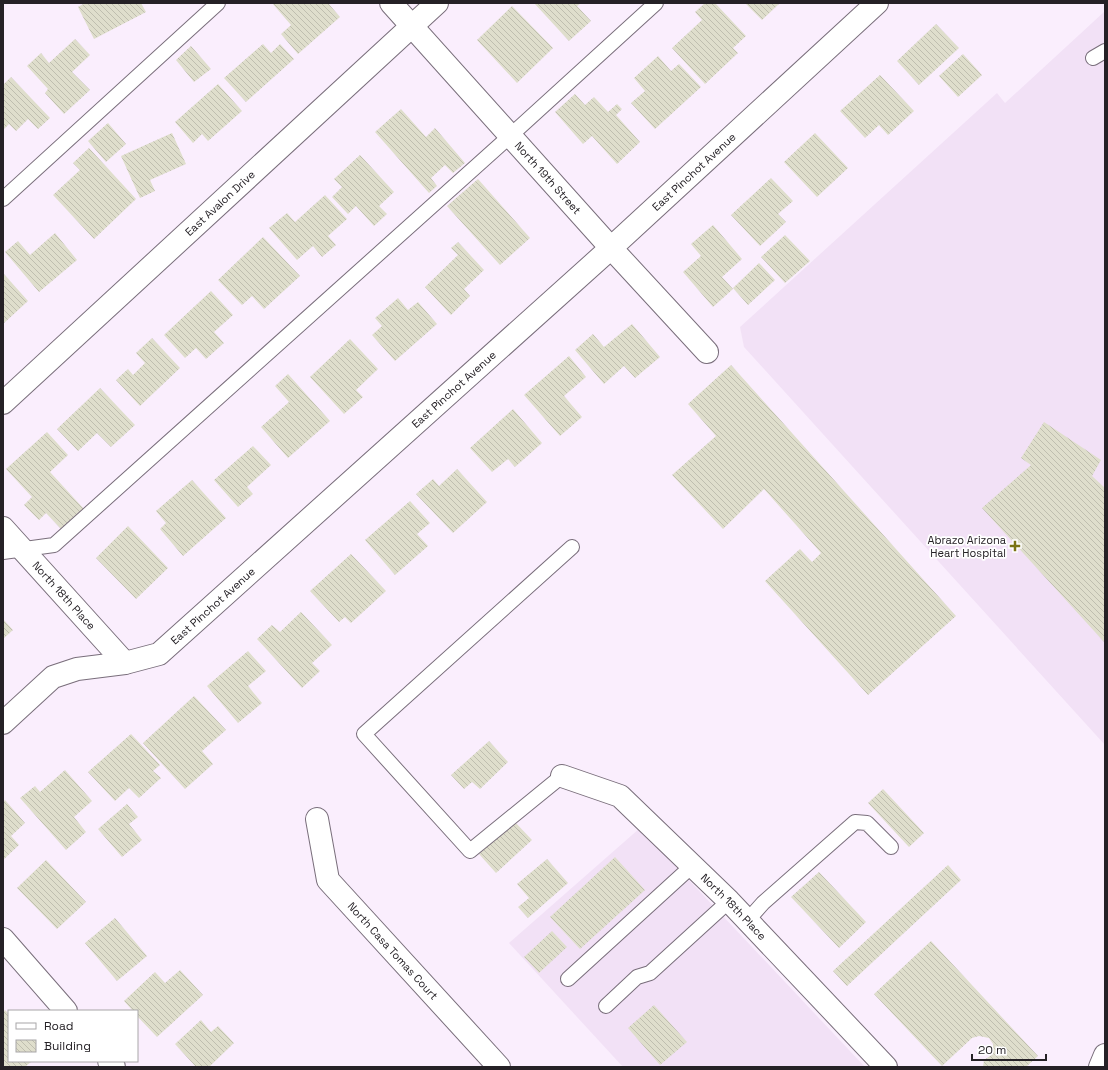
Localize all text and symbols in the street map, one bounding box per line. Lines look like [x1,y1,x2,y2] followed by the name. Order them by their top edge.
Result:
[649,130,739,214] street label: East Pinchot Avenue
[512,139,584,217] street label: North 19th Street
[182,167,258,239] street label: East Avalon Drive
[409,348,499,431] street label: East Pinchot Avenue
[928,533,1007,560] place label: Abrazo Arizona Heart Hospital
[1009,540,1021,552] marker: Abrazo Arizona Heart Hospital
[29,558,99,633] street label: North 18th Place
[168,564,258,647] street label: East Pinchot Avenue
[698,871,769,943] street label: North 18th Place
[345,899,441,1003] street label: North Casa Tomas Court
[8,1010,138,1062] legend
[44,1018,73,1034] text: Road
[972,1036,1046,1062] scale bar
[44,1038,91,1054] text: Building
[978,1042,1006,1058] text: 20 m

